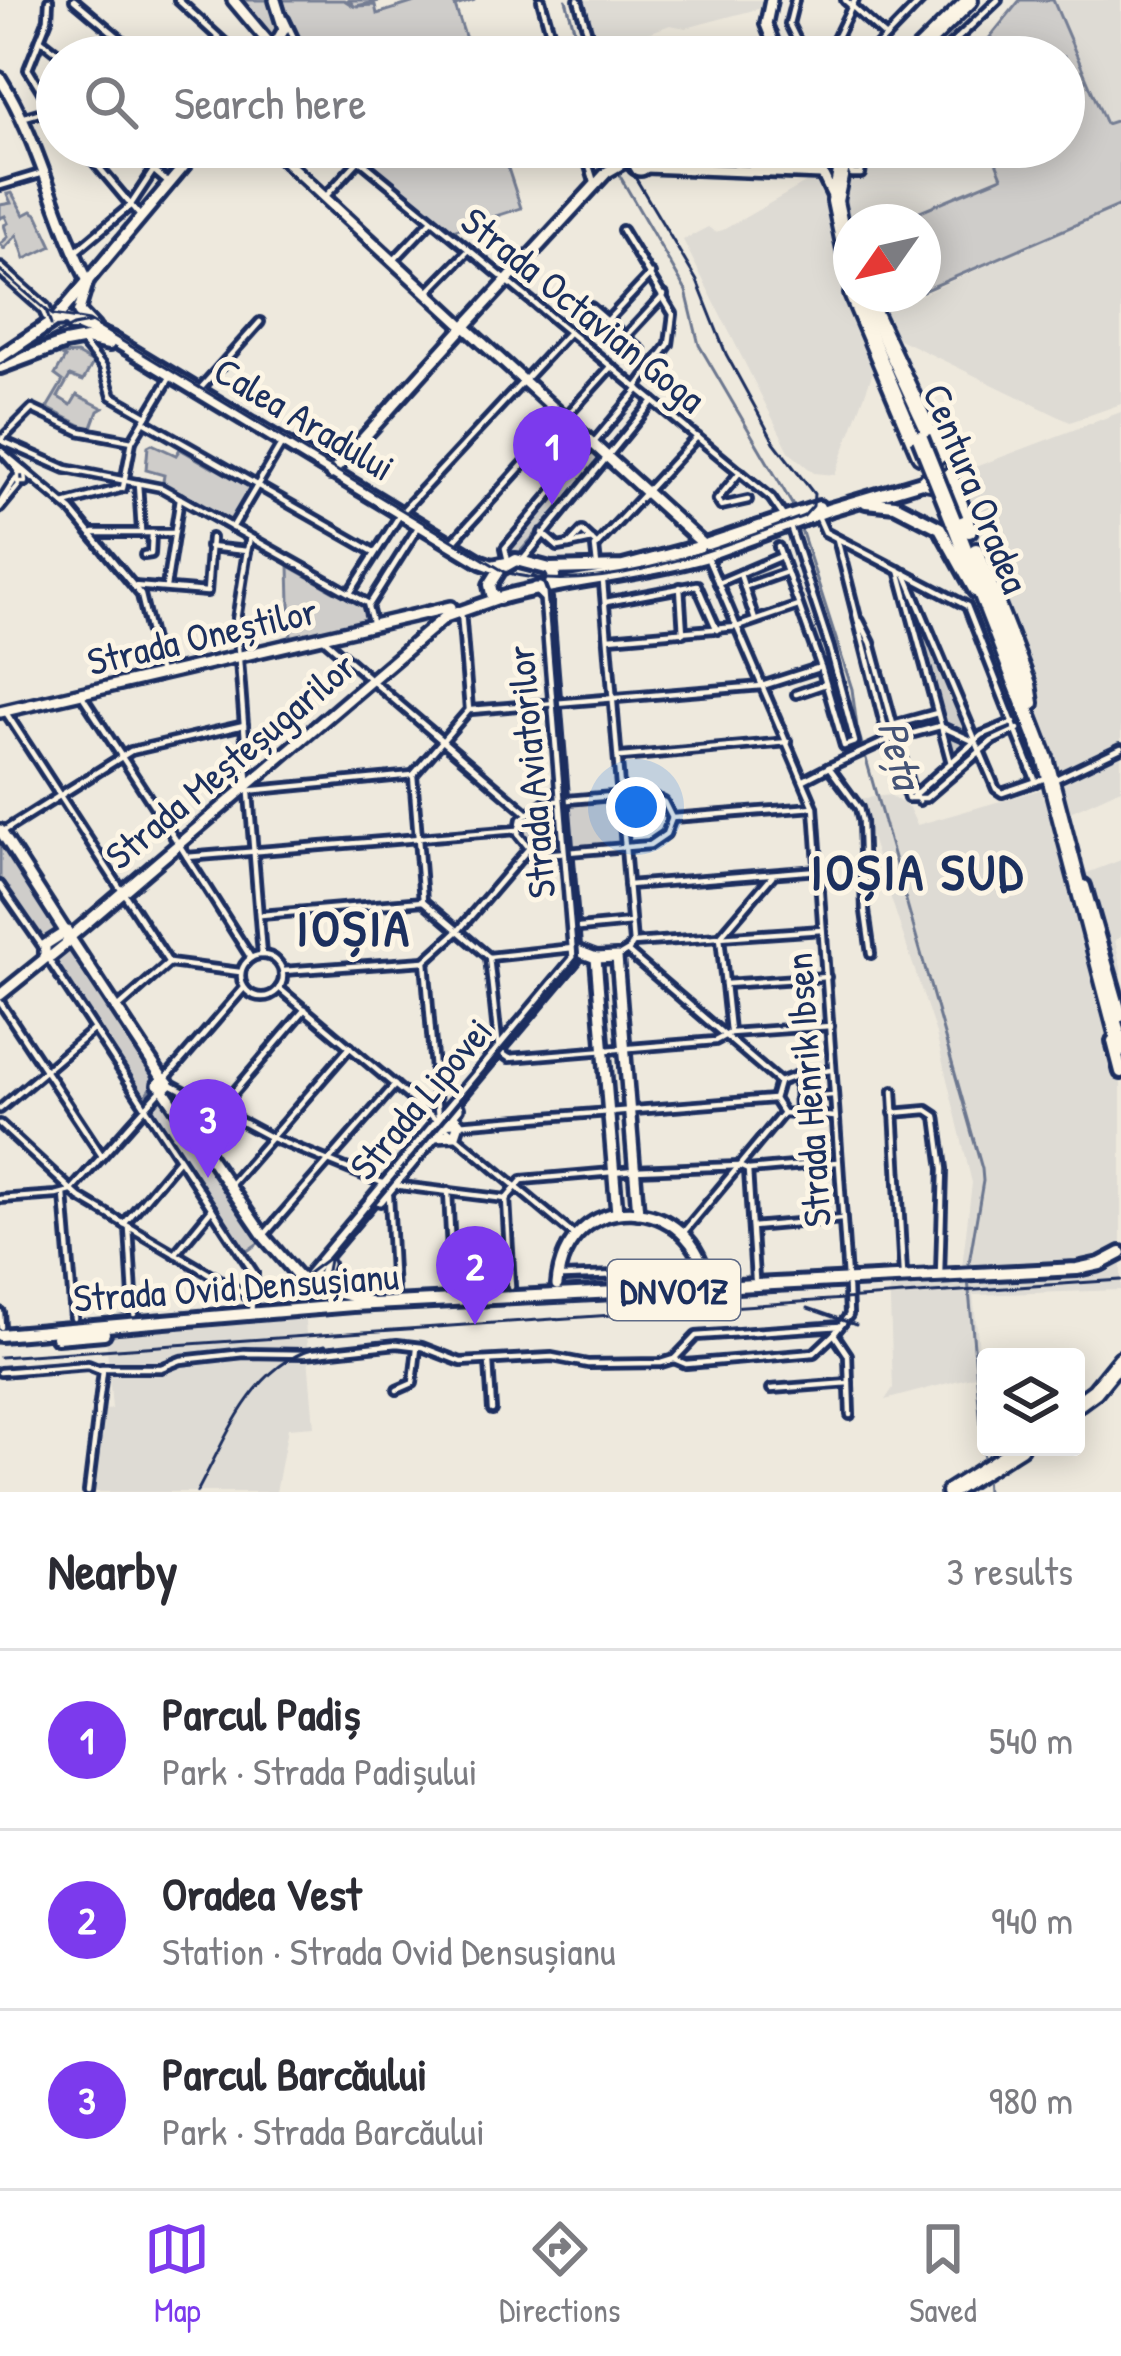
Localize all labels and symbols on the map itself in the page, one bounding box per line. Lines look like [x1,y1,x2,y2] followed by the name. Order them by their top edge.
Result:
[451,194,717,424] street label: Strada Octavian Goga
[833,204,941,312] north arrow
[205,343,405,493] street label: Calea Aradului
[911,376,1043,600] street label: Centura Oradea
[513,406,591,505] pin: 1
[82,583,322,687] street label: Strada Oneștilor
[94,639,366,881] street label: Strada Meșteșugarilor
[493,643,567,901] street label: Strada Aviatorilor
[865,714,938,799] water label: Peța
[606,777,666,837] your location
[810,837,1026,906] district label: IOȘIA SUD
[296,893,412,962] district label: IOȘIA
[771,951,843,1229] street label: Strada Henrik Ibsen
[337,1006,503,1190] street label: Strada Lipovei
[169,1079,247,1178] pin: 3
[436,1226,514,1325] pin: 2
[72,1248,400,1324] street label: Strada Ovid Densușianu
[608,1260,740,1320] road number: DNVO1Z

